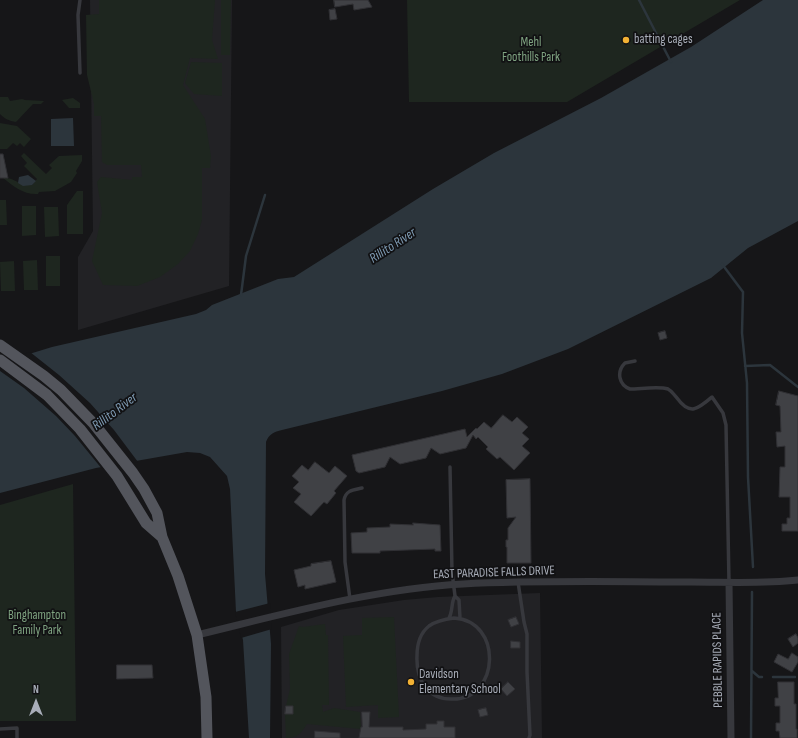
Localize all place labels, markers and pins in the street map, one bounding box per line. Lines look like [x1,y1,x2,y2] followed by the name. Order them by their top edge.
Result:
[634,32,693,48] place label: batting cages
[621,35,631,45] marker: batting cages
[419,667,501,698] place label: Davidson Elementary School
[406,677,416,687] marker: Davidson Elementary School

